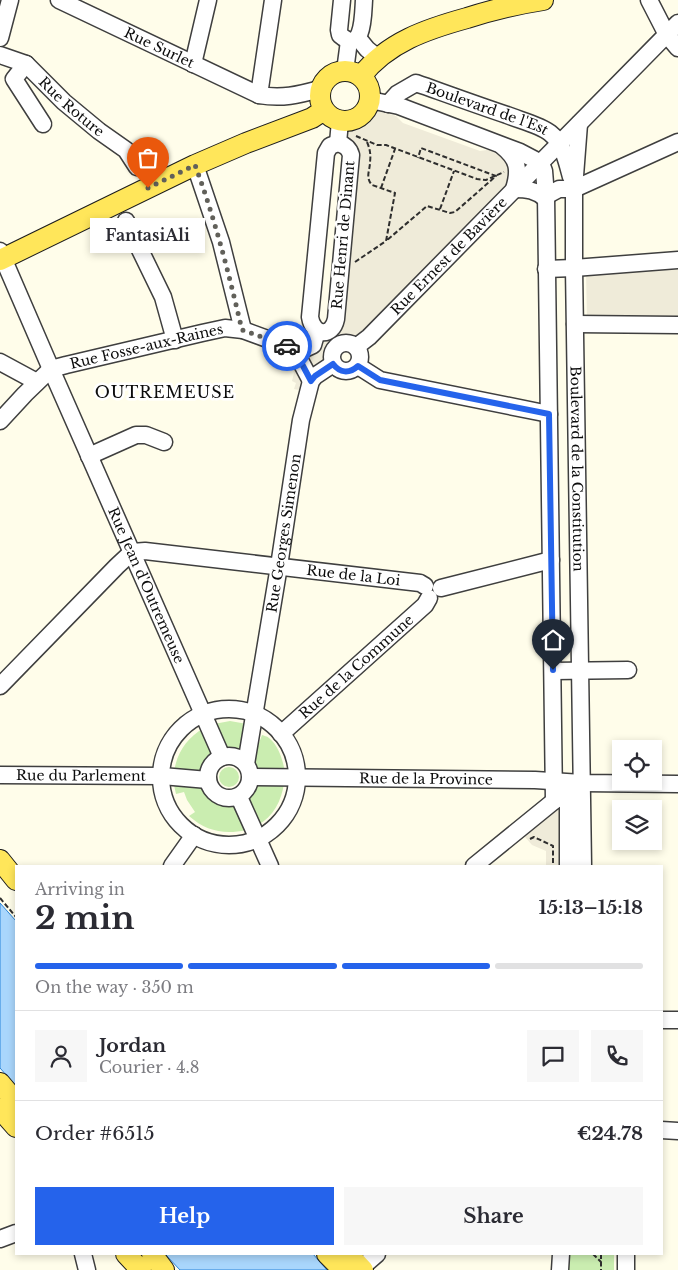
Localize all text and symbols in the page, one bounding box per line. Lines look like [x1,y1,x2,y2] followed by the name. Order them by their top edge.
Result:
[121,23,198,72] street label: Rue Surlet
[35,73,108,141] street label: Rue Roture
[424,78,552,139] street label: Boulevard de l'Est
[127,137,169,188] pin
[134,144,162,172] icon: bag
[328,159,359,310] street label: Rue Henri de Dinant
[387,193,511,319] street label: Rue Ernest de Bavière
[90,218,206,253] callout: FantasiAli
[105,225,190,245] text: FantasiAli
[68,320,225,373] street label: Rue Fosse-aux-Raines
[262,321,312,371] courier
[273,332,301,360] icon: car
[566,366,588,572] street label: Boulevard de la Constitution
[95,382,235,402] district label: OUTREMEUSE
[262,452,305,614] street label: Rue Georges Simenon
[104,504,189,666] street label: Rue Jean d'Outremeuse
[306,561,402,590] street label: Rue de la Loi
[295,611,417,723] street label: Rue de la Commune
[532,619,574,670] pin
[539,626,567,654] icon: home
[612,740,662,850] map controls
[612,740,662,790] button: locate
[16,766,147,785] street label: Rue du Parlement
[359,769,493,789] street label: Rue de la Province
[612,800,662,850] button: layers
[35,879,125,899] text: Arriving in
[538,896,643,919] text: 15:13–15:18
[35,898,135,938] text: 2 min
[35,977,194,997] text: On the way · 350 m
[35,1030,87,1082] button: person
[527,1030,579,1082] button: chat
[591,1030,643,1082] button: phone
[99,1034,166,1057] text: Jordan
[99,1057,200,1077] text: Courier · 4.8
[35,1122,155,1145] text: Order #6515
[577,1122,643,1145] text: €24.78
[35,1187,334,1245] button: Help
[344,1187,643,1245] button: Share

